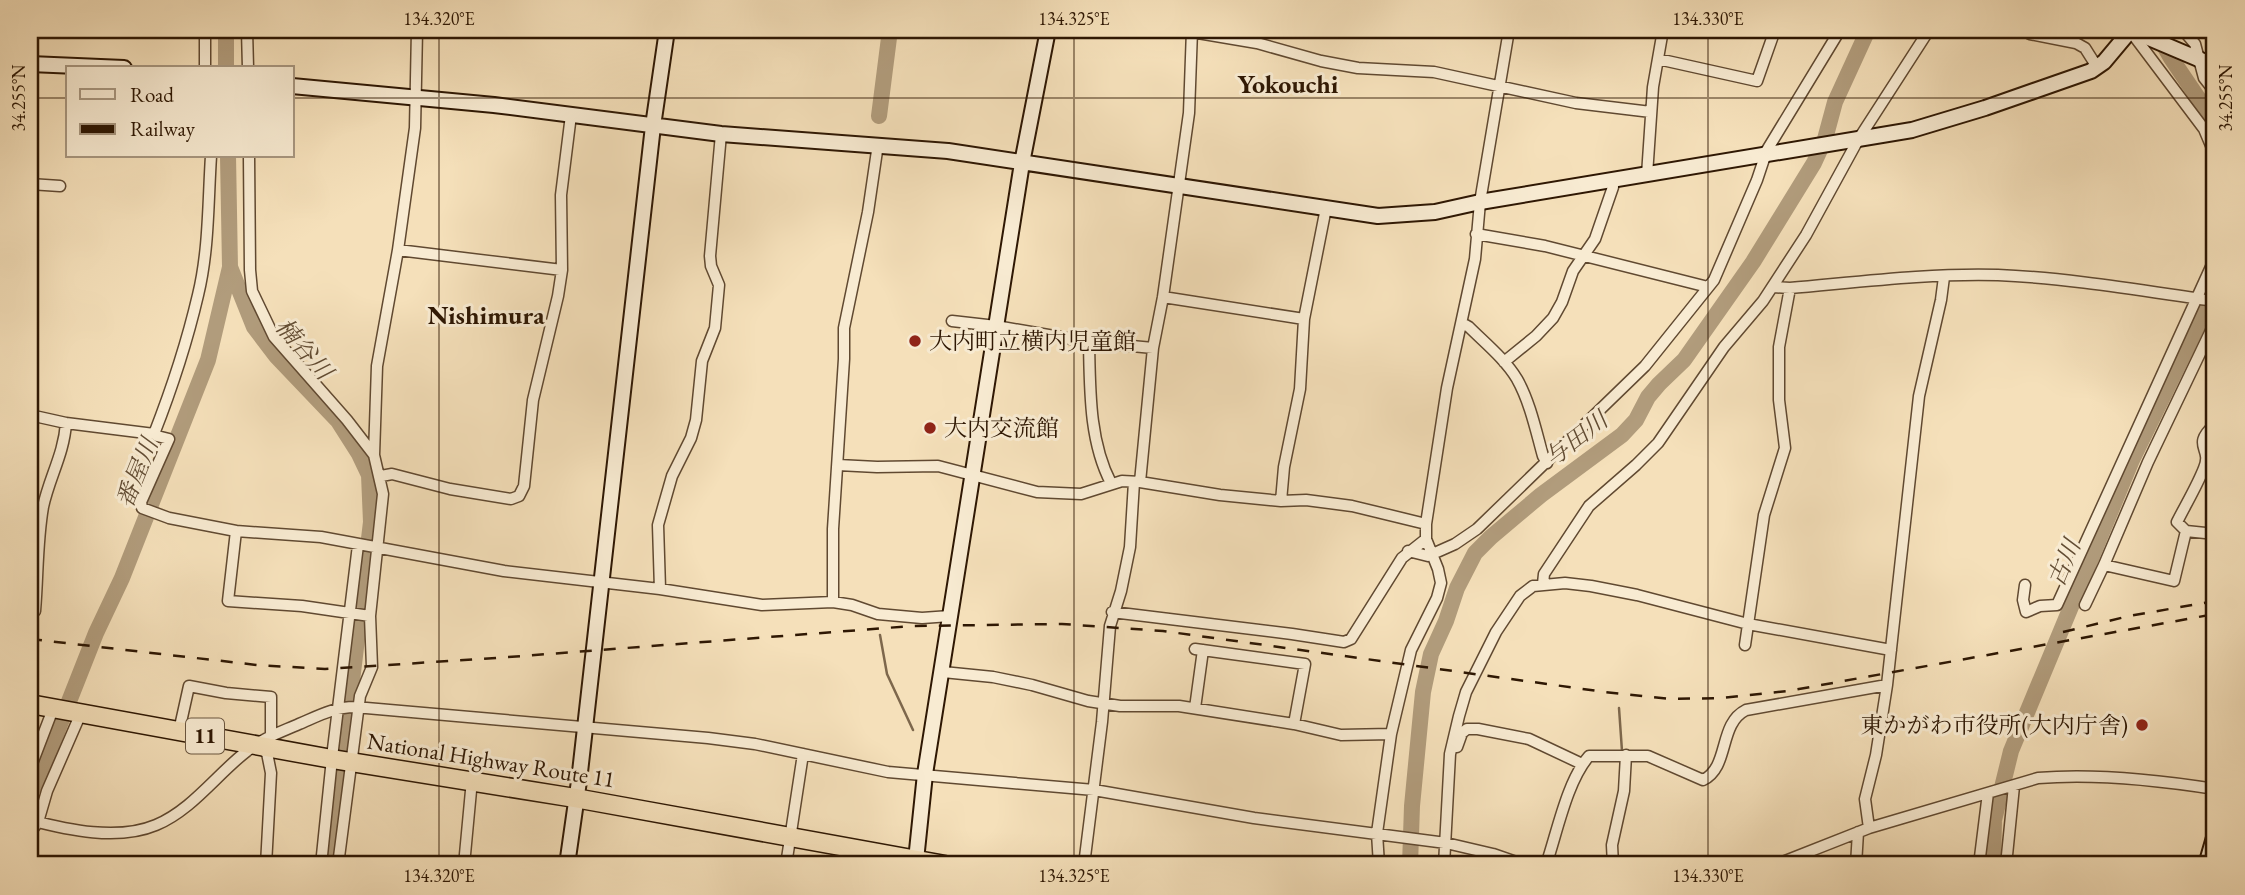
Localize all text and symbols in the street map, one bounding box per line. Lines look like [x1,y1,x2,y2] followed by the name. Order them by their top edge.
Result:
[403,7,475,30] text: 134.320°E
[1038,7,1110,30] text: 134.325°E
[1672,7,1744,30] text: 134.330°E
[7,64,30,131] text: 34.255°N
[2214,64,2237,131] text: 34.255°N
[66,66,294,158] legend
[1238,67,1339,101] district label: Yokouchi
[130,81,174,108] text: Road
[130,115,196,142] text: Railway
[427,298,545,332] district label: Nishimura
[269,311,342,388] water label: 楠谷川
[929,326,1136,356] place label: 大内町立横内児童館
[907,333,923,349] marker: 大内町立横内児童館
[1538,402,1616,473] water label: 与田川
[944,413,1059,443] place label: 大内交流館
[922,420,938,436] marker: 大内交流館
[109,431,166,512] water label: 番屋川
[2040,532,2088,591] water label: 古川
[1861,710,2128,740] place label: 東かがわ市役所(大内庁舎)
[2134,717,2150,733] marker: 東かがわ市役所(大内庁舎)
[186,718,224,754] road number: 11
[365,726,617,794] street label: National Highway Route 11
[403,864,475,887] text: 134.320°E
[1038,864,1110,887] text: 134.325°E
[1672,864,1744,887] text: 134.330°E

